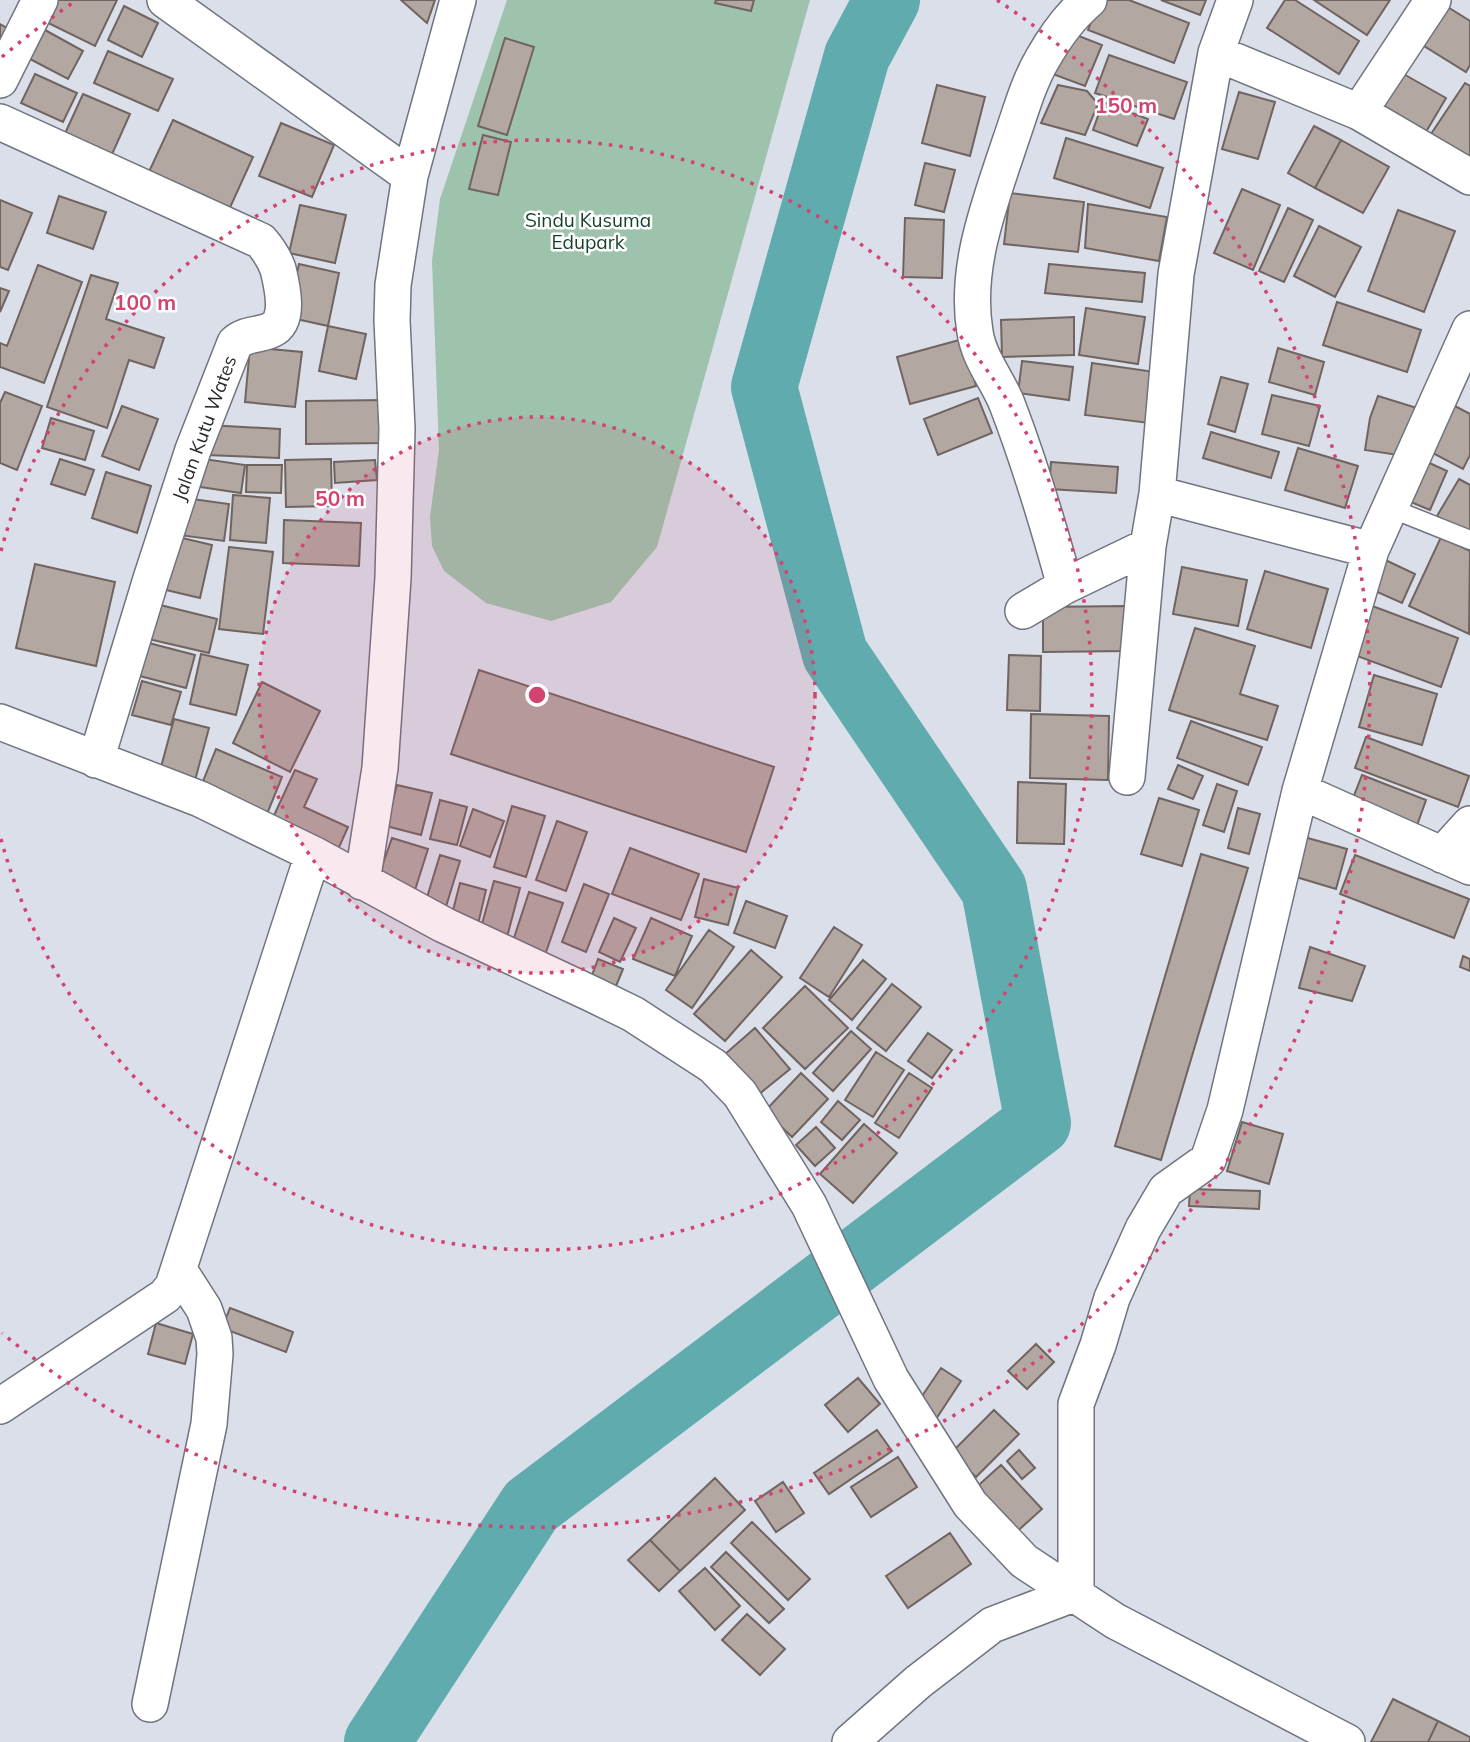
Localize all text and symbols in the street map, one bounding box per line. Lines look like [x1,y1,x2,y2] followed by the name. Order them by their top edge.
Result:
[1095,92,1157,118] text: 150 m
[525,208,651,254] park label: Sindu Kusuma Edupark
[114,289,176,315] text: 100 m
[167,352,241,504] street label: Jalan Kutu Wates
[315,485,365,511] text: 50 m
[525,683,549,707] centre of rings

